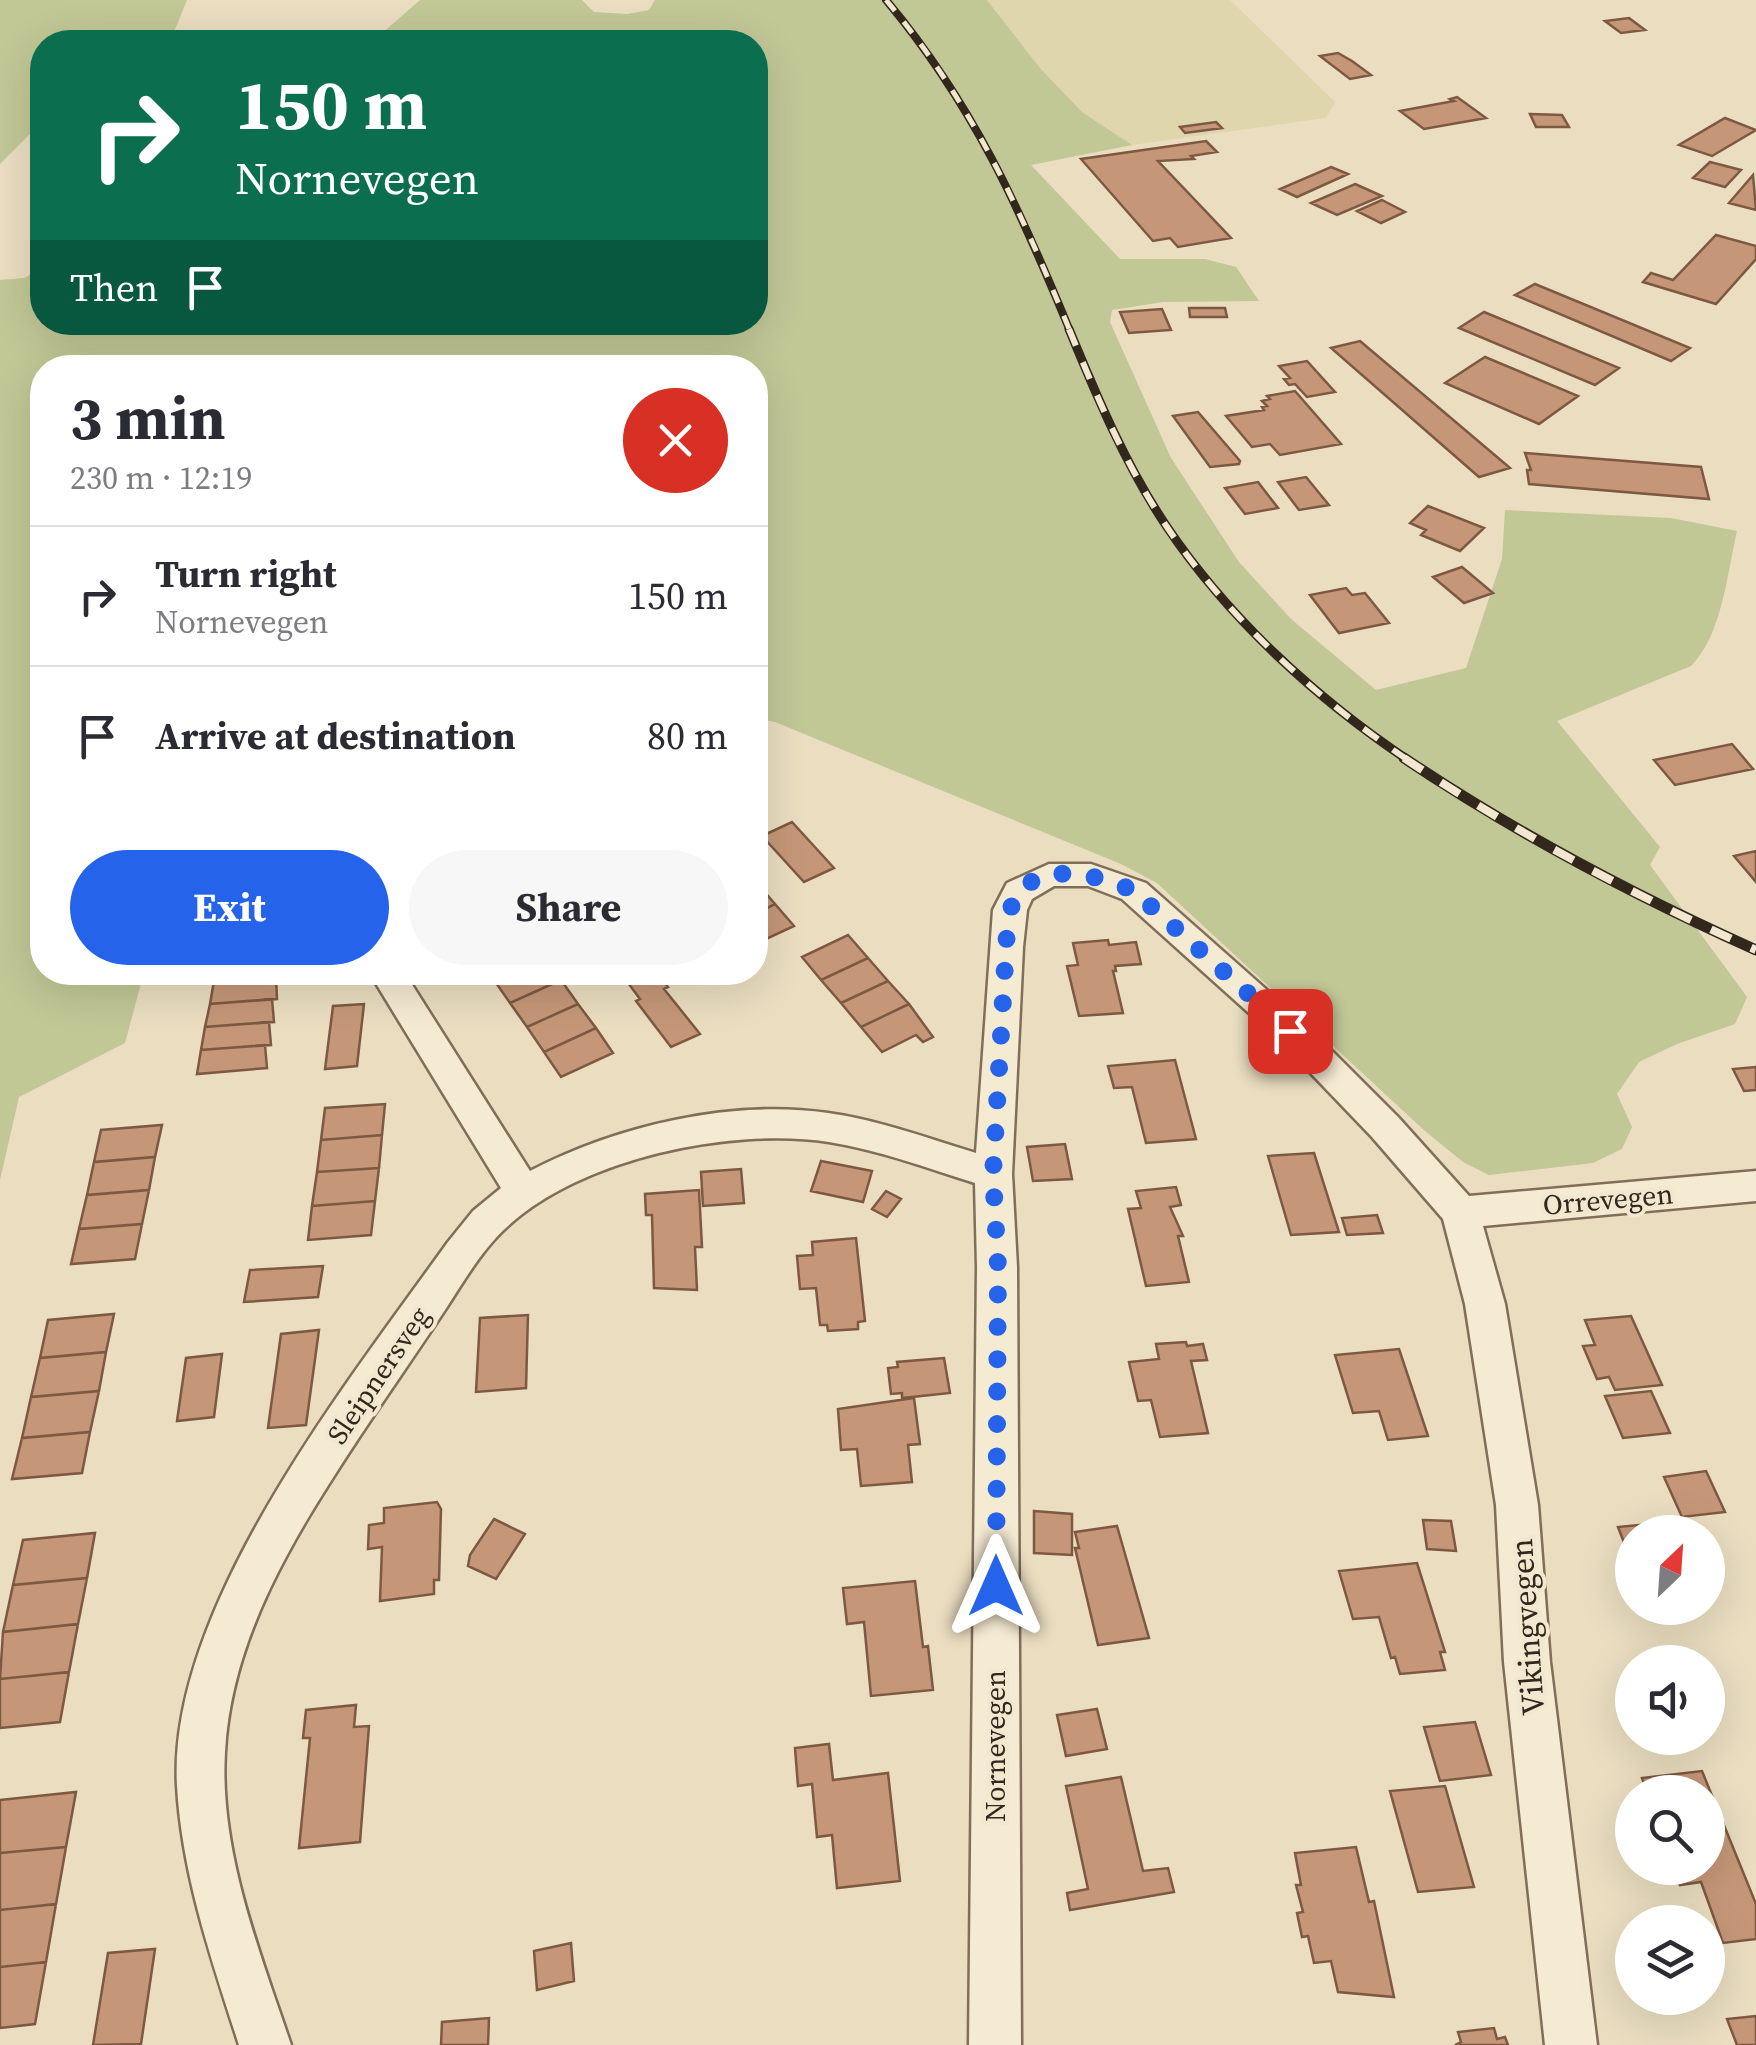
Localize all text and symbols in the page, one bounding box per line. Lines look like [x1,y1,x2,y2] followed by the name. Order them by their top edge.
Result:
[235,56,427,152] text: 150 m
[70,70,200,200] icon: right
[235,147,479,209] text: Nornevegen
[178,260,233,315] icon: arrive
[70,262,158,314] text: Then
[70,377,226,459] text: 3 min
[623,388,728,493] button: close
[70,456,252,500] text: 230 m · 12:19
[155,548,337,600] text: Turn right
[70,569,125,624] icon: right
[628,570,728,622] text: 150 m
[155,600,328,644] text: Nornevegen
[70,709,125,764] icon: arrive
[155,710,516,762] text: Arrive at destination
[647,710,728,762] text: 80 m
[70,850,389,965] button: Exit
[409,850,728,965] button: Share
[1248,989,1333,1074] pin
[1263,1004,1318,1059] icon: arrive
[1541,1174,1675,1224] street label: Orrevegen
[318,1299,438,1451] street label: Sleipnersveg
[1615,1515,1725,1625] north arrow
[1615,1515,1725,2015] map controls
[944,1534,1048,1638] position arrow
[1499,1537,1555,1717] street label: Vikingvegen
[1615,1645,1725,1755] button: sound
[976,1670,1014,1822] street label: Nornevegen
[1615,1775,1725,1885] button: search
[1615,1905,1725,2015] button: layers

